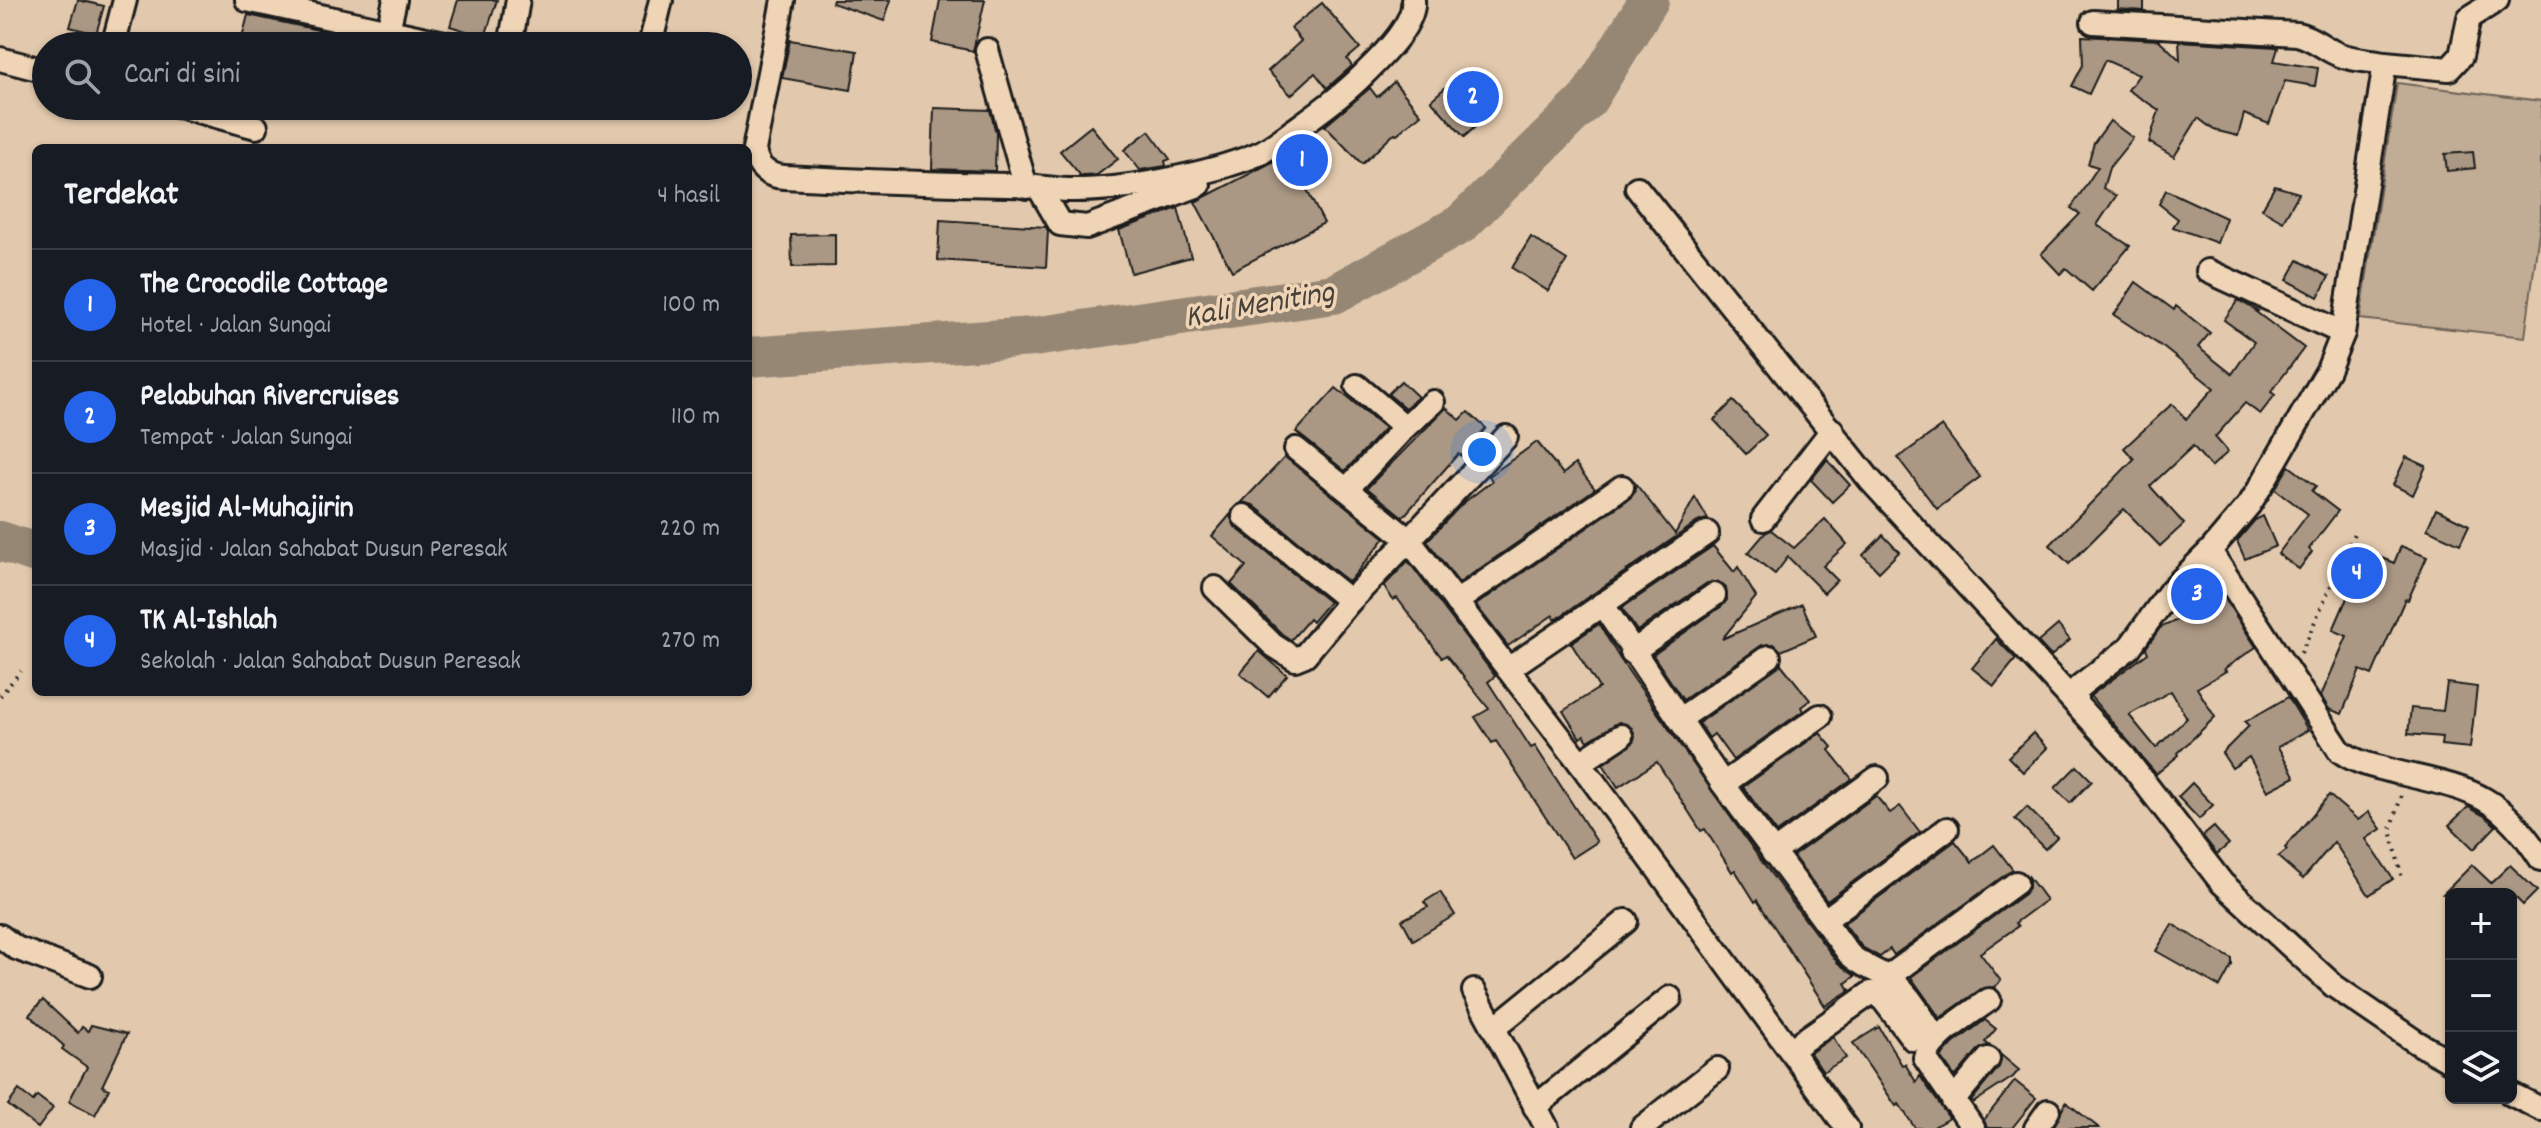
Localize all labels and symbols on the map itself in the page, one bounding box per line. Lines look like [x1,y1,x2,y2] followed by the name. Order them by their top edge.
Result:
[1447,67,1499,127] pin: 2
[1276,130,1328,190] pin: 1
[1182,271,1339,343] water label: Kali Meniting
[1462,432,1502,472] your location
[2331,543,2383,603] pin: 4
[2171,564,2223,624] pin: 3

